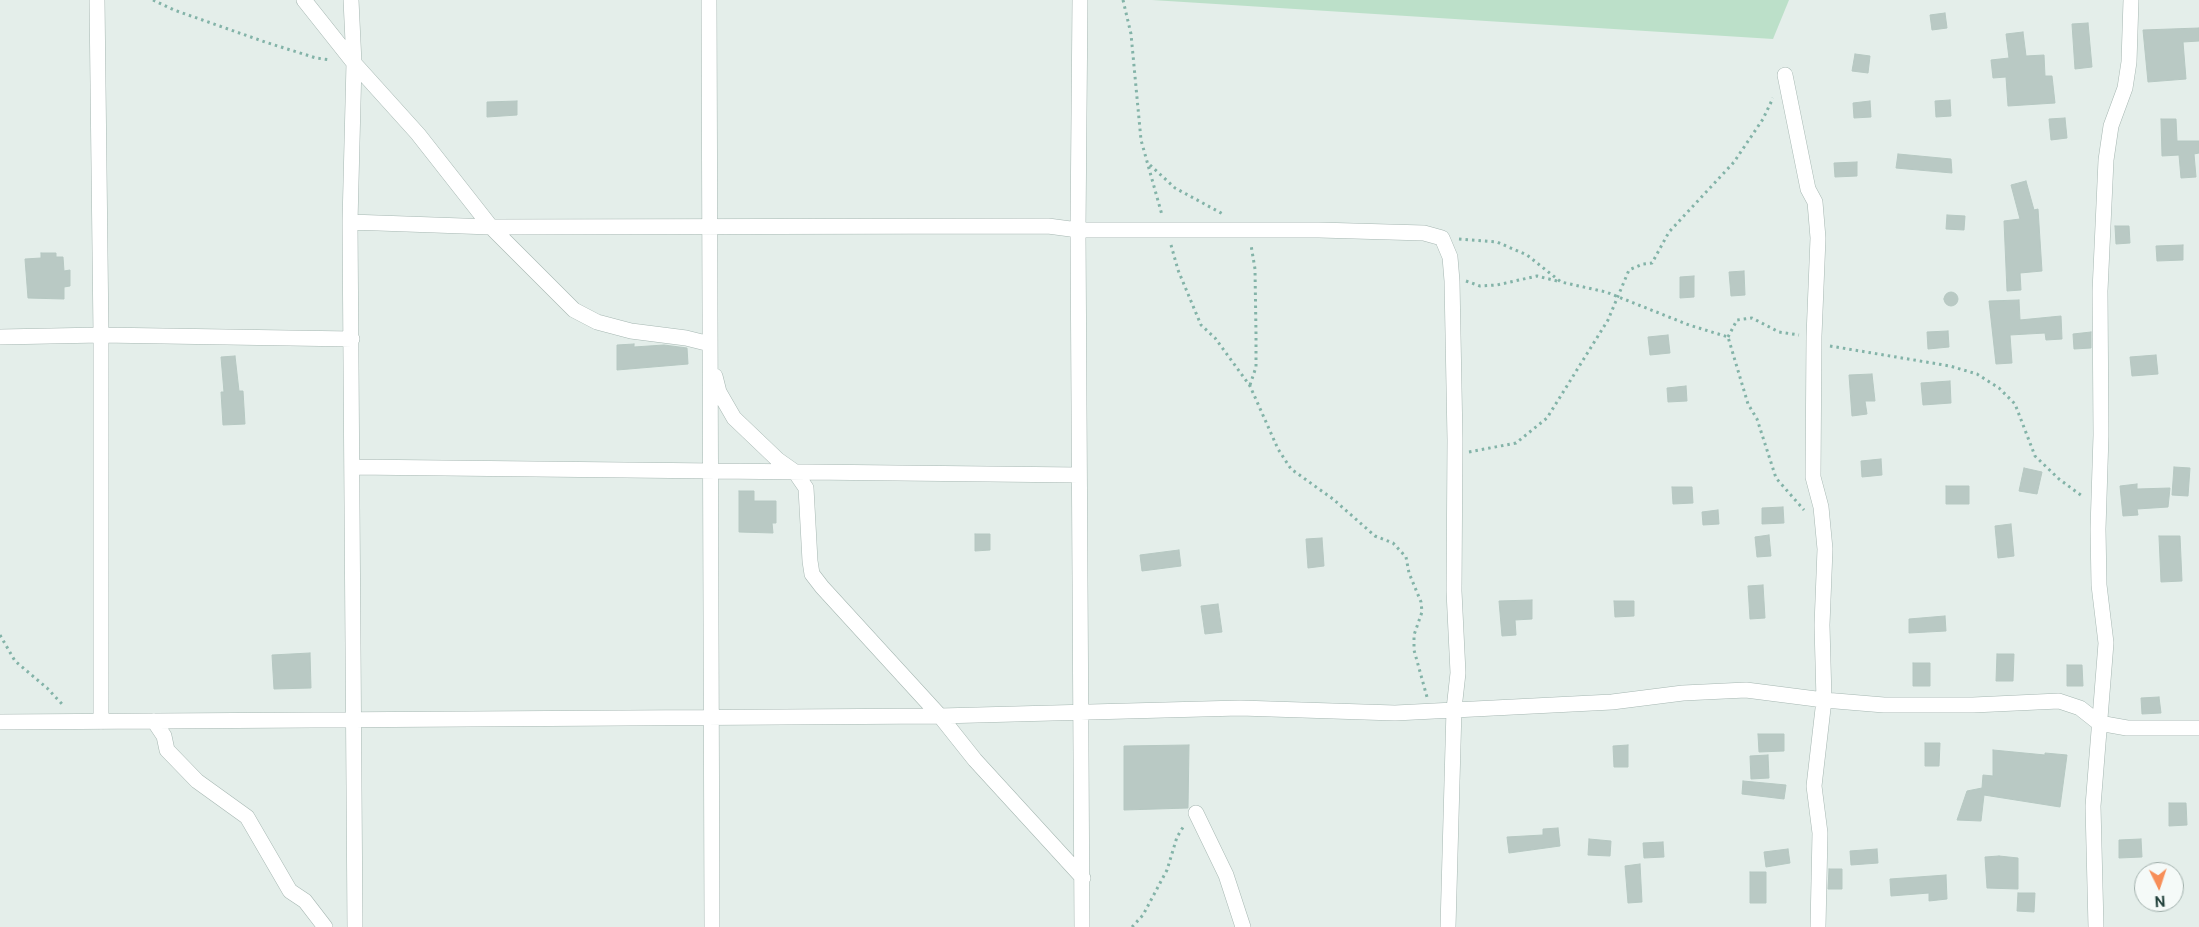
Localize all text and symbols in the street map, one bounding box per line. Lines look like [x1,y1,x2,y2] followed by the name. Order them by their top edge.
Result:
[2134,862,2184,912] north arrow
[2154,893,2166,909] text: N

